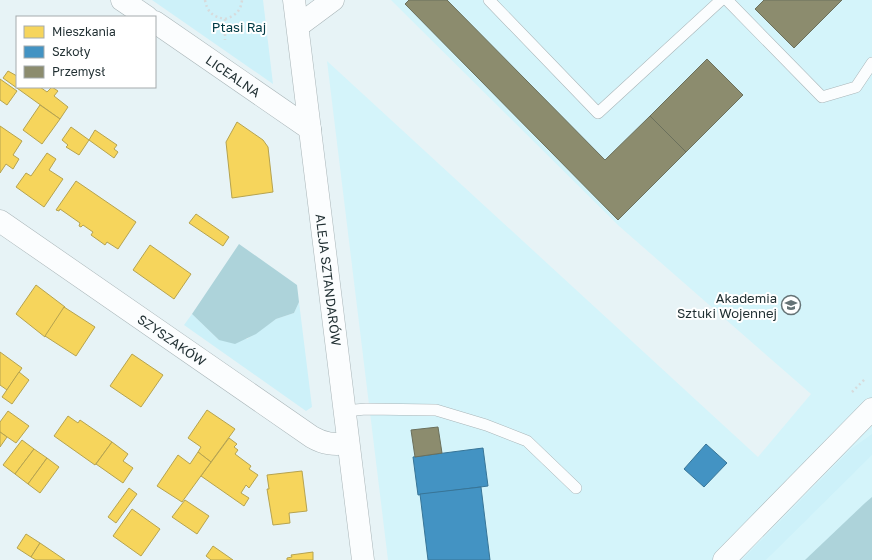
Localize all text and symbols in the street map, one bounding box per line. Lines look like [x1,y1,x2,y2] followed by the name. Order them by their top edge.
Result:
[16,16,156,88] legend
[212,19,266,35] park label: Ptasi Raj
[52,24,116,39] text: Mieszkania
[52,44,91,59] text: Szkoły
[203,51,264,101] street label: LICEALNA
[52,64,105,79] text: Przemysł
[312,213,345,347] street label: ALEJA SZTANDARÓW
[677,290,777,321] place label: Akademia Sztuki Wojennej
[780,294,802,316] school or university icon: Akademia Sztuki Wojennej
[135,311,210,369] street label: SZYSZAKÓW

